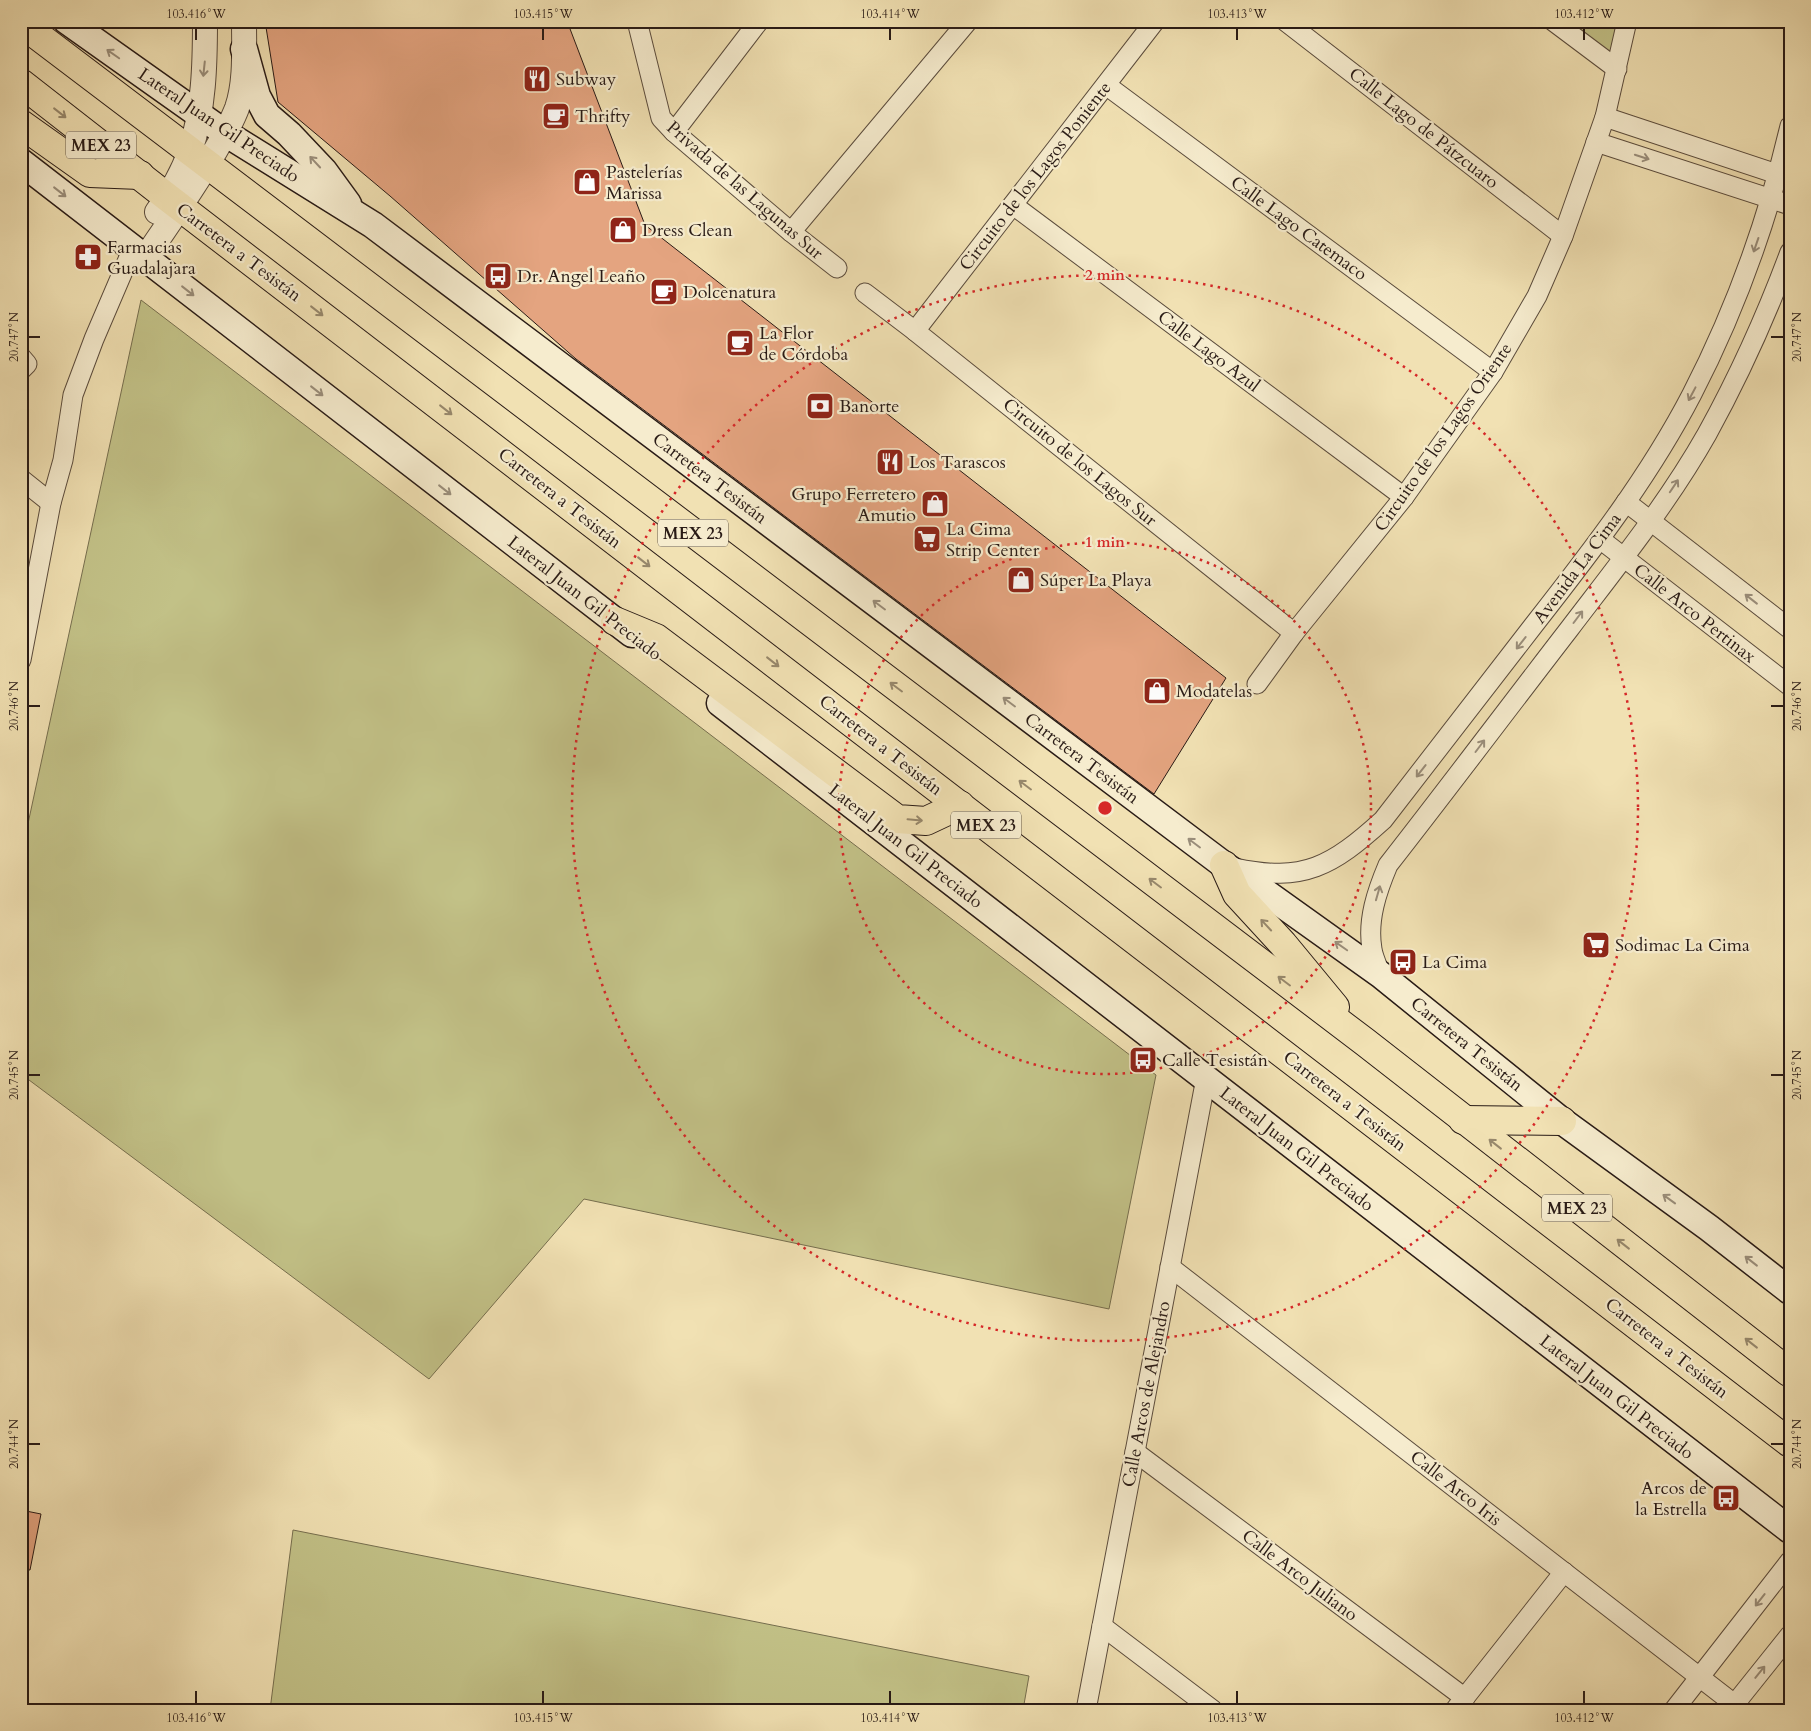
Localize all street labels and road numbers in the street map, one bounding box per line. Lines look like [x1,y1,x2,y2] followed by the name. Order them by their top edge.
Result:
[133,62,305,189] street label: Lateral Juan Gil Preciado
[1344,62,1504,195] street label: Calle Lago de Pátzcuaro
[954,76,1117,276] street label: Circuito de los Lagos Poniente
[661,115,829,266] street label: Privada de las Lagunas Sur
[66,132,136,158] road number: MEX 23
[1225,170,1372,287] street label: Calle Lago Catemaco
[171,197,307,308] street label: Carretera a Tesistán
[1152,305,1265,398] street label: Calle Lago Azul
[1369,338,1518,537] street label: Circuito de los Lagos Oriente
[997,392,1162,533] street label: Circuito de los Lagos Sur
[647,427,773,530] street label: Carretera Tesistán
[493,442,627,555] street label: Carretera a Tesistán
[1527,508,1628,629] street label: Avenida La Cima
[658,520,728,546] road number: MEX 23
[502,530,667,667] street label: Lateral Juan Gil Preciado
[1628,558,1761,669] street label: Calle Arco Pertinax
[814,689,948,802] street label: Carretera a Tesistán
[1019,707,1145,810] street label: Carretera Tesistán
[823,778,988,915] street label: Lateral Juan Gil Preciado
[951,812,1021,838] road number: MEX 23
[1405,991,1529,1098] street label: Carretera Tesistán
[1278,1045,1412,1158] street label: Carretera a Tesistán
[1214,1081,1379,1218] street label: Lateral Juan Gil Preciado
[1542,1194,1612,1222] road number: MEX 23
[1600,1292,1734,1405] street label: Carretera a Tesistán
[1116,1299,1177,1489] street label: Calle Arcos de Alejandro
[1534,1329,1699,1466] street label: Lateral Juan Gil Preciado
[1405,1445,1507,1532] street label: Calle Arco Iris
[1237,1524,1363,1627] street label: Calle Arco Juliano

